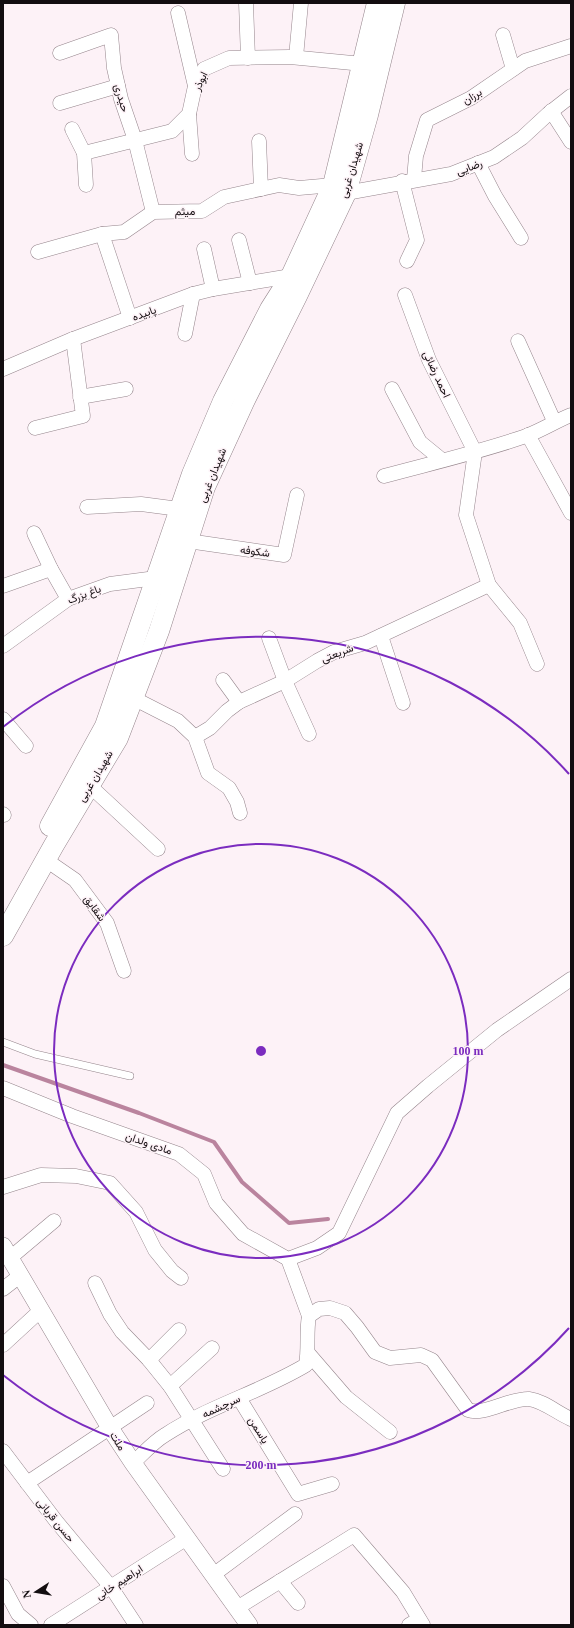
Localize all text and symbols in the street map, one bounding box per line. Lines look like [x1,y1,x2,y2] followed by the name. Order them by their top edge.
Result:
[190,70,211,94] street label: ابوذر
[111,83,132,114] street label: حیدری
[460,86,484,107] street label: برزان
[337,140,366,200] street label: شهیدان غربی
[454,156,484,178] street label: رضایی
[175,205,196,219] street label: میثم
[130,303,158,325] street label: پابیده
[420,349,453,400] street label: احمد رضائی
[196,446,229,504] street label: شهیدان غربی
[239,543,271,560] street label: شکوفه
[66,582,103,608] street label: باغ بزرگ
[319,641,356,666] street label: شریعتی
[75,748,116,804] street label: شهیدان غربی
[81,893,109,924] street label: شقایق
[254,1044,268,1058] centre of rings
[453,1044,484,1058] text: 100 m
[124,1129,174,1158] street label: مادی ولدان
[200,1392,243,1422] street label: سرچشمه
[245,1414,272,1446] street label: یاسمن
[108,1430,128,1453] street label: ملت
[246,1458,277,1472] text: 200 m
[34,1496,77,1545] street label: حسن قربانی
[93,1562,146,1603] street label: ابراهیم خانی
[16,1572,56,1612] north arrow
[20,1589,33,1599] text: N

